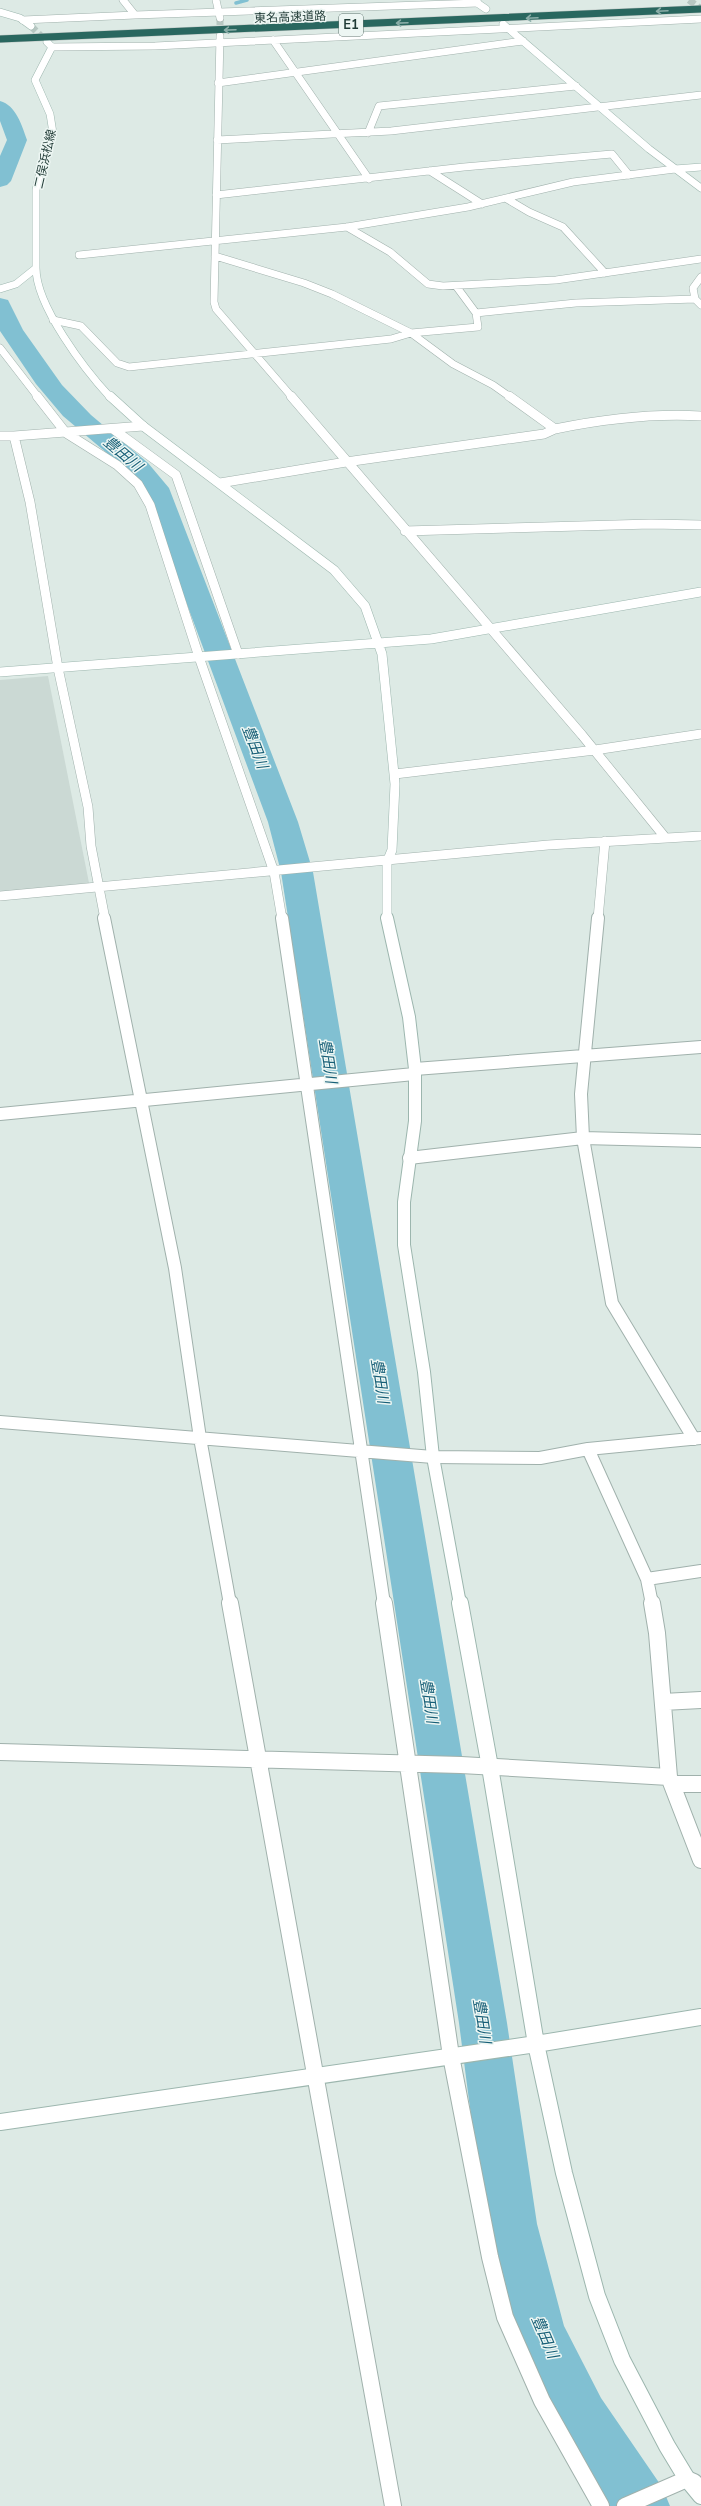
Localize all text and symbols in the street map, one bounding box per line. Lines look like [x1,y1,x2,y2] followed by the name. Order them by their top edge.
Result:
[254,8,326,26] street label: 東名高速道路
[656,8,669,15] one-way arrow
[339,14,363,36] road number: E1
[526,14,539,21] one-way arrow
[396,20,409,27] one-way arrow
[224,26,237,34] one-way arrow
[30,128,60,190] street label: 二俣浜松線
[99,432,148,477] water label: 豊田川
[238,722,273,773] water label: 豊田川
[315,1037,342,1087] water label: 豊田川
[367,1357,394,1407] water label: 豊田川
[416,1677,443,1727] water label: 豊田川
[469,1997,496,2047] water label: 豊田川
[527,2312,564,2363] water label: 豊田川

